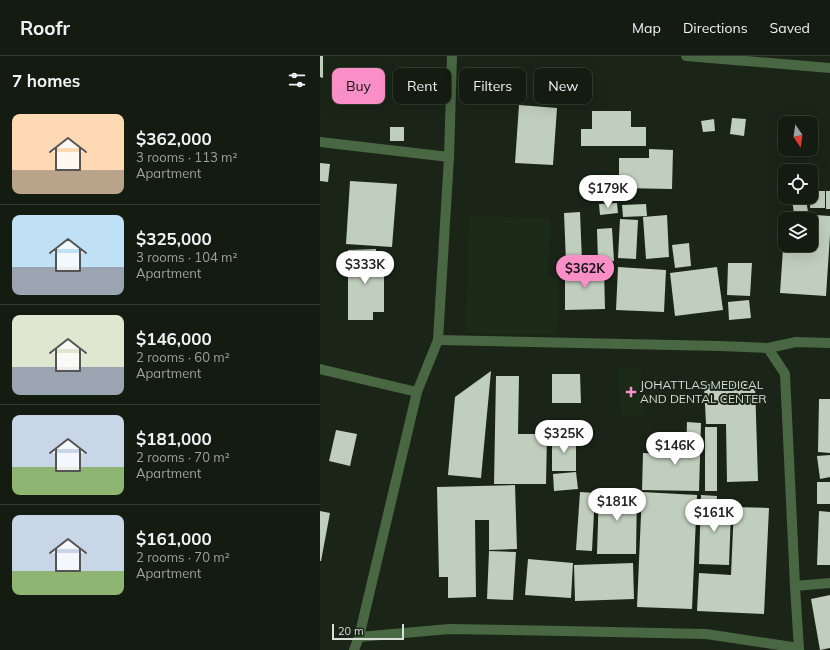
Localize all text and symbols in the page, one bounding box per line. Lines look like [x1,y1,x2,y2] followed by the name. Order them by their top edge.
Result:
[20,16,70,40] text: Roofr
[632,19,661,37] text: Map
[683,19,748,37] text: Directions
[770,19,810,37] text: Saved
[332,68,385,104] chip: Buy
[393,68,451,104] chip: Rent
[459,68,526,104] chip: Filters
[534,68,592,104] chip: New
[286,69,308,91] icon: filters
[12,70,80,91] text: 7 homes
[778,116,818,156] north arrow
[778,116,818,252] map controls
[136,128,212,149] text: $362,000
[44,130,92,178] icon: home
[136,149,237,165] text: 3 rooms · 113 m²
[778,164,818,204] button: locate
[136,165,201,181] text: Apartment
[580,175,636,209] pin: $179K
[588,180,628,196] text: $179K
[778,212,818,252] button: layers
[136,228,212,249] text: $325,000
[44,231,92,279] icon: home
[136,249,237,265] text: 3 rooms · 104 m²
[337,251,393,285] pin: $333K
[557,255,613,289] pin: $362K
[345,256,385,272] text: $333K
[565,260,605,276] text: $362K
[136,265,201,281] text: Apartment
[136,328,212,349] text: $146,000
[44,331,92,379] icon: home
[136,349,230,365] text: 2 rooms · 60 m²
[136,365,201,381] text: Apartment
[640,377,767,406] place label: JOHATTLAS MEDICAL AND DENTAL CENTER
[625,386,637,398] marker: JOHATTLAS MEDICAL AND DENTAL CENTER
[536,420,592,454] pin: $325K
[544,425,584,441] text: $325K
[136,428,212,449] text: $181,000
[44,431,92,479] icon: home
[647,432,703,466] pin: $146K
[655,437,695,453] text: $146K
[136,449,230,465] text: 2 rooms · 70 m²
[136,465,201,481] text: Apartment
[589,488,645,522] pin: $181K
[597,493,637,509] text: $181K
[686,499,742,533] pin: $161K
[694,504,734,520] text: $161K
[136,528,212,549] text: $161,000
[44,531,92,579] icon: home
[136,549,230,565] text: 2 rooms · 70 m²
[136,565,201,581] text: Apartment
[332,622,404,641] scale bar
[338,624,364,638] text: 20 m

